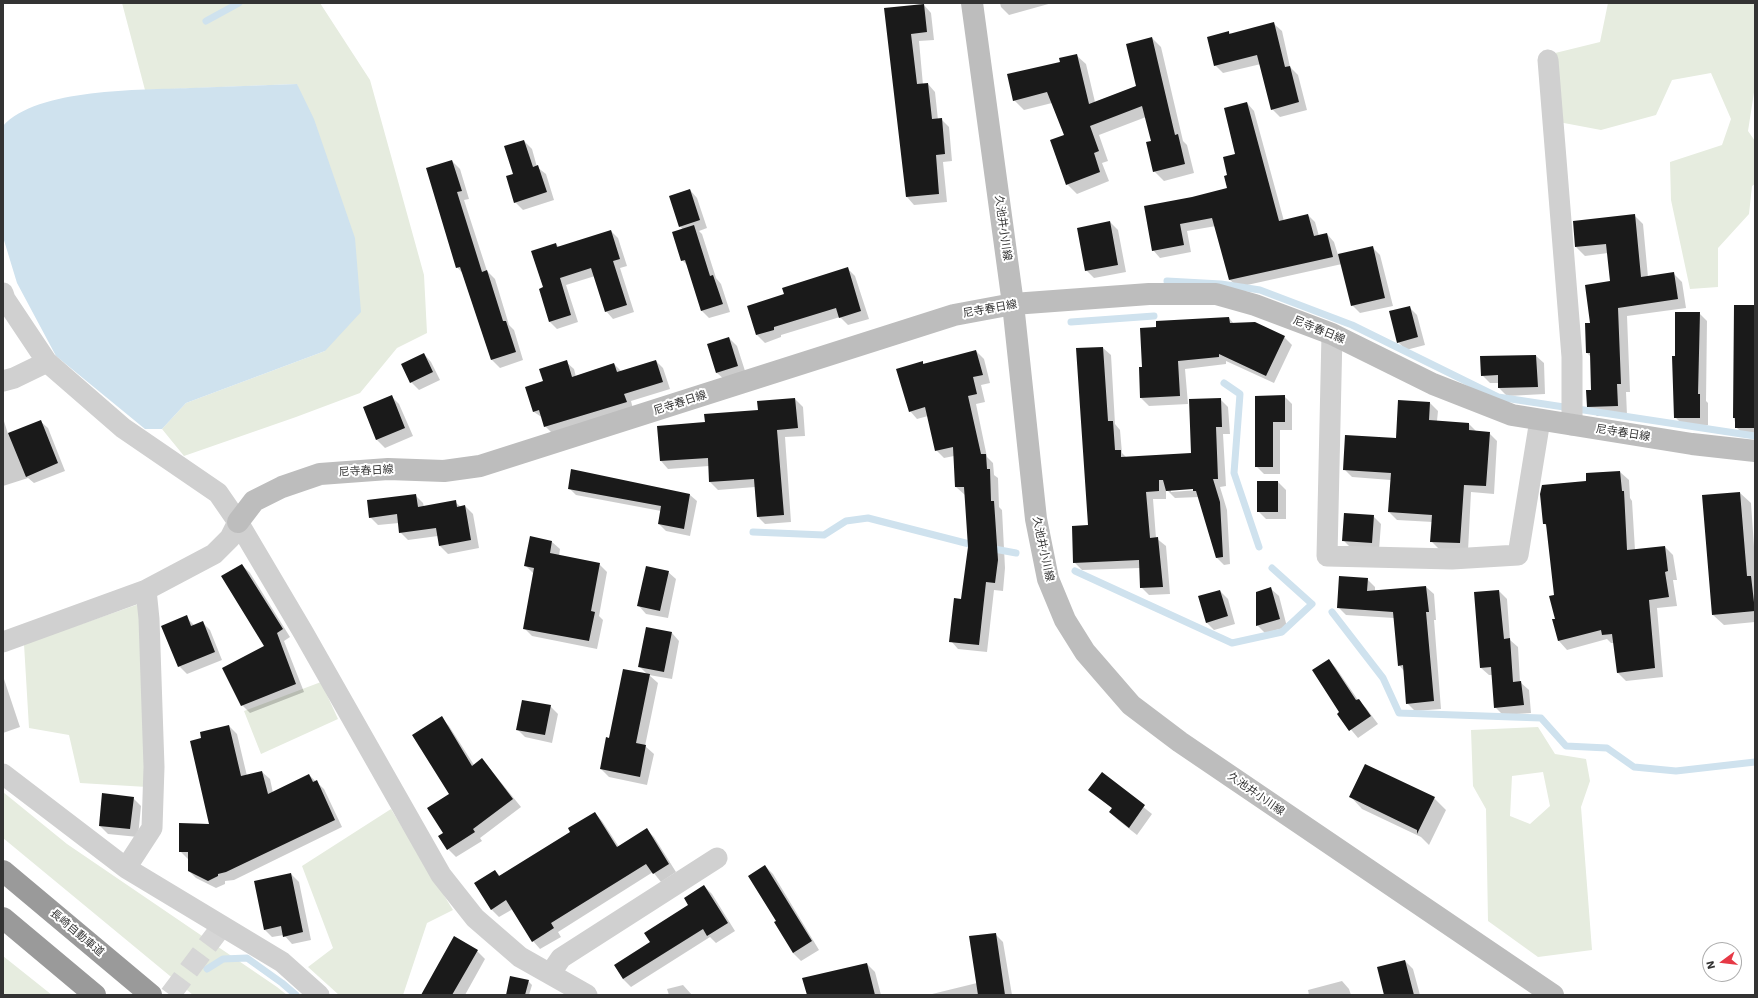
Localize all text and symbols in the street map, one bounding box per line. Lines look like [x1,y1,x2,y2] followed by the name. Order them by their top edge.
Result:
[992,194,1014,262] street label: 久池井小川線
[962,298,1018,320] street label: 尼寺春日線
[1291,314,1347,346] street label: 尼寺春日線
[652,388,708,418] street label: 尼寺春日線
[1595,422,1651,444] street label: 尼寺春日線
[338,463,394,479] street label: 尼寺春日線
[1030,515,1056,583] street label: 久池井小川線
[1225,770,1287,818] street label: 久池井小川線
[47,907,107,959] street label: 長崎自動車道
[1702,942,1742,982] north arrow
[1704,959,1718,971] text: N

